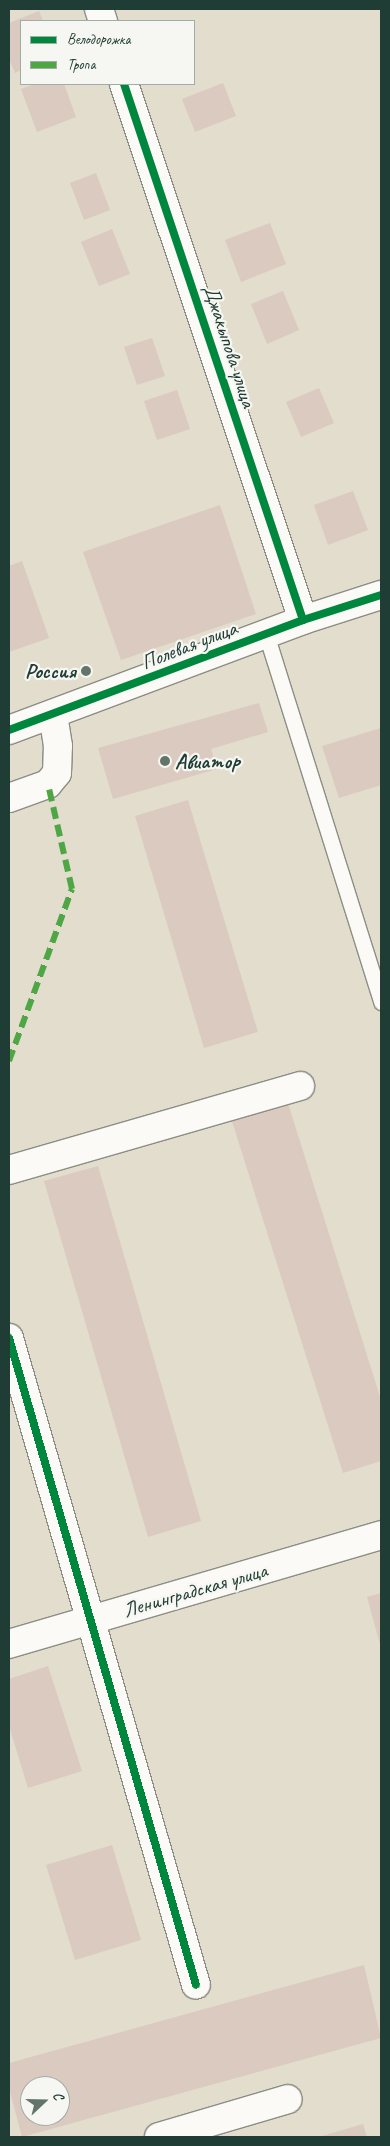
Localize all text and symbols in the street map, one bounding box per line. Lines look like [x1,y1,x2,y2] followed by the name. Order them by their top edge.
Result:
[20,20,195,85] legend
[67,30,130,49] text: Велодорожка
[67,55,95,74] text: Тропа
[198,281,262,411] street label: Джакыпова улица
[137,615,241,675] street label: Полевая улица
[25,658,76,684] place label: Россия
[80,665,92,677] marker: Россия
[175,748,240,774] place label: Авиатор
[159,755,171,767] marker: Авиатор
[119,1557,271,1623] street label: Ленинградская улица
[20,2076,70,2126] north arrow
[49,2090,68,2102] text: С

